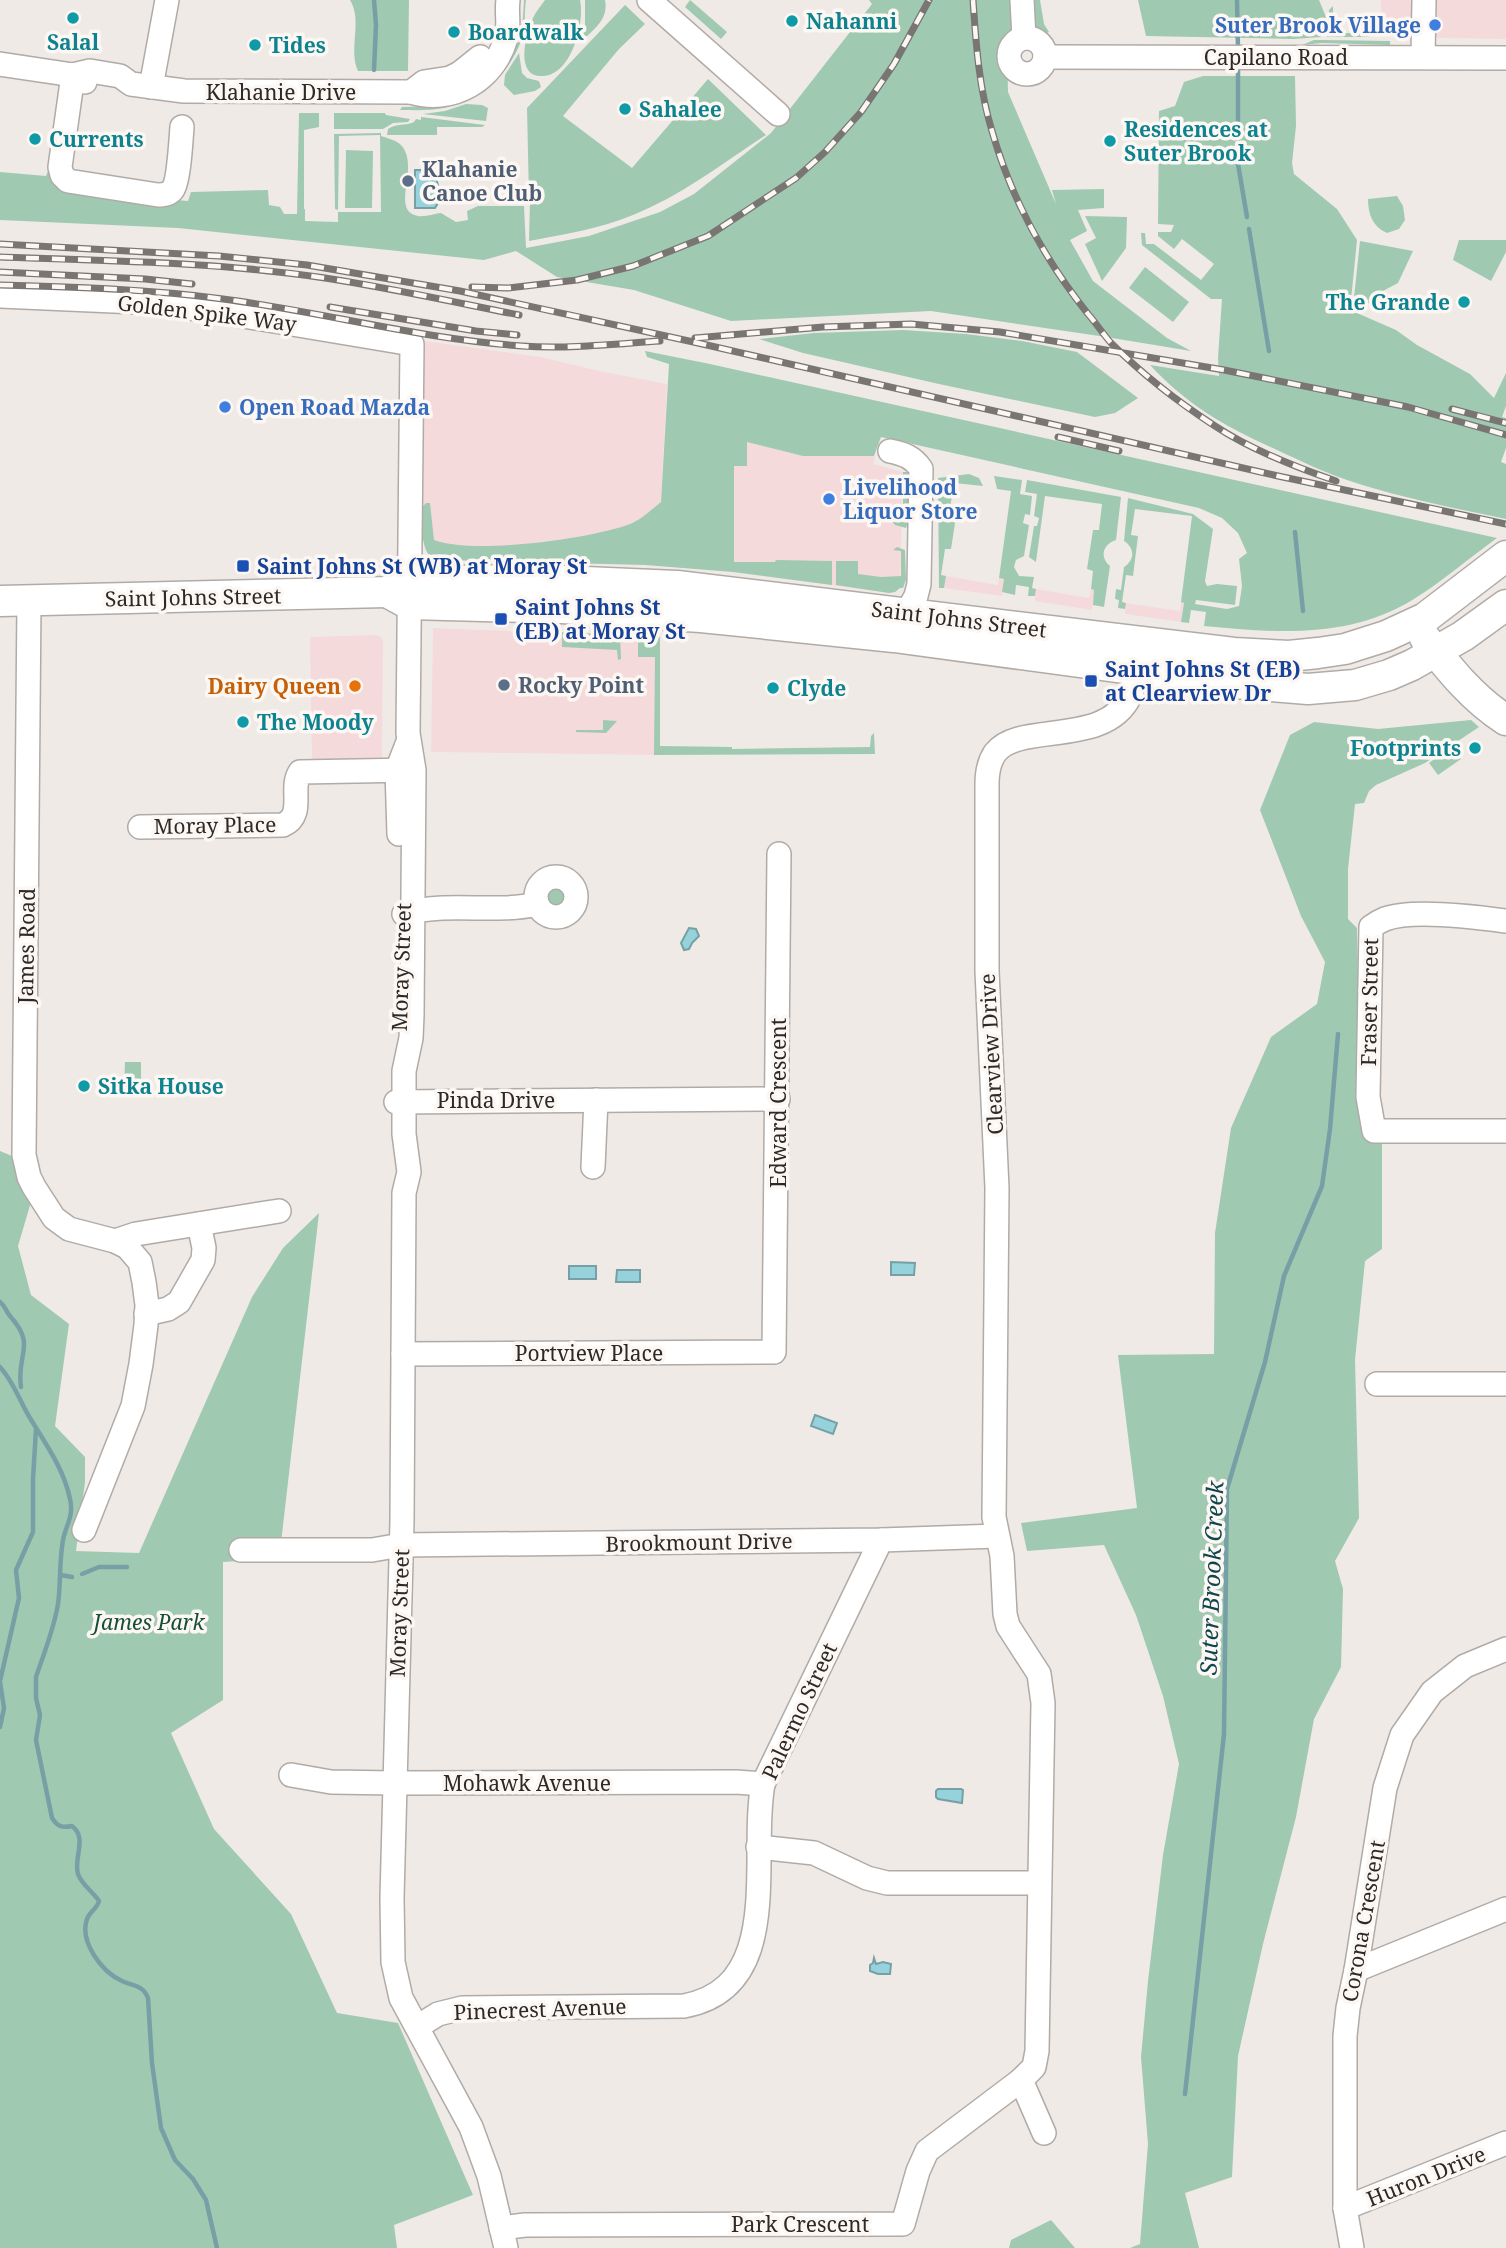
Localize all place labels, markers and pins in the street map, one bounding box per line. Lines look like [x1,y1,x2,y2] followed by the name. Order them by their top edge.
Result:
[806,7,898,35] place label: Nahanni
[65,10,81,26] marker: Salal
[1215,11,1421,39] place label: Suter Brook Village
[784,13,800,29] marker: Nahanni
[1427,17,1443,33] marker: Suter Brook Village
[468,18,584,46] place label: Boardwalk
[446,24,462,40] marker: Boardwalk
[47,28,100,56] place label: Salal
[269,31,326,59] place label: Tides
[247,37,263,53] marker: Tides
[639,95,722,123] place label: Sahalee
[617,101,633,117] marker: Sahalee
[1124,115,1268,167] place label: Residences at Suter Brook
[49,125,144,153] place label: Currents
[27,131,43,147] marker: Currents
[1102,133,1118,149] marker: Residences at Suter Brook
[422,155,542,207] place label: Klahanie Canoe Club
[400,173,416,189] marker: Klahanie Canoe Club
[1326,288,1450,316] place label: The Grande
[1456,294,1472,310] marker: The Grande
[239,393,430,421] place label: Open Road Mazda
[217,399,233,415] marker: Open Road Mazda
[843,473,978,525] place label: Livelihood Liquor Store
[821,491,837,507] marker: Livelihood Liquor Store
[257,552,588,580] place label: Saint Johns St (WB) at Moray St
[235,558,251,574] marker: Saint Johns St (WB) at Moray St
[515,593,686,645] place label: Saint Johns St (EB) at Moray St
[493,611,509,627] marker: Saint Johns St (EB) at Moray St
[1105,655,1301,707] place label: Saint Johns St (EB) at Clearview Dr
[518,671,645,699] place label: Rocky Point
[208,672,341,700] place label: Dairy Queen
[1083,673,1099,689] marker: Saint Johns St (EB) at Clearview Dr
[787,674,846,702] place label: Clyde
[496,677,512,693] marker: Rocky Point
[347,678,363,694] marker: Dairy Queen
[765,680,781,696] marker: Clyde
[257,708,375,736] place label: The Moody
[235,714,251,730] marker: The Moody
[1350,734,1461,762] place label: Footprints
[1467,740,1483,756] marker: Footprints
[98,1072,224,1100] place label: Sitka House
[76,1078,92,1094] marker: Sitka House

